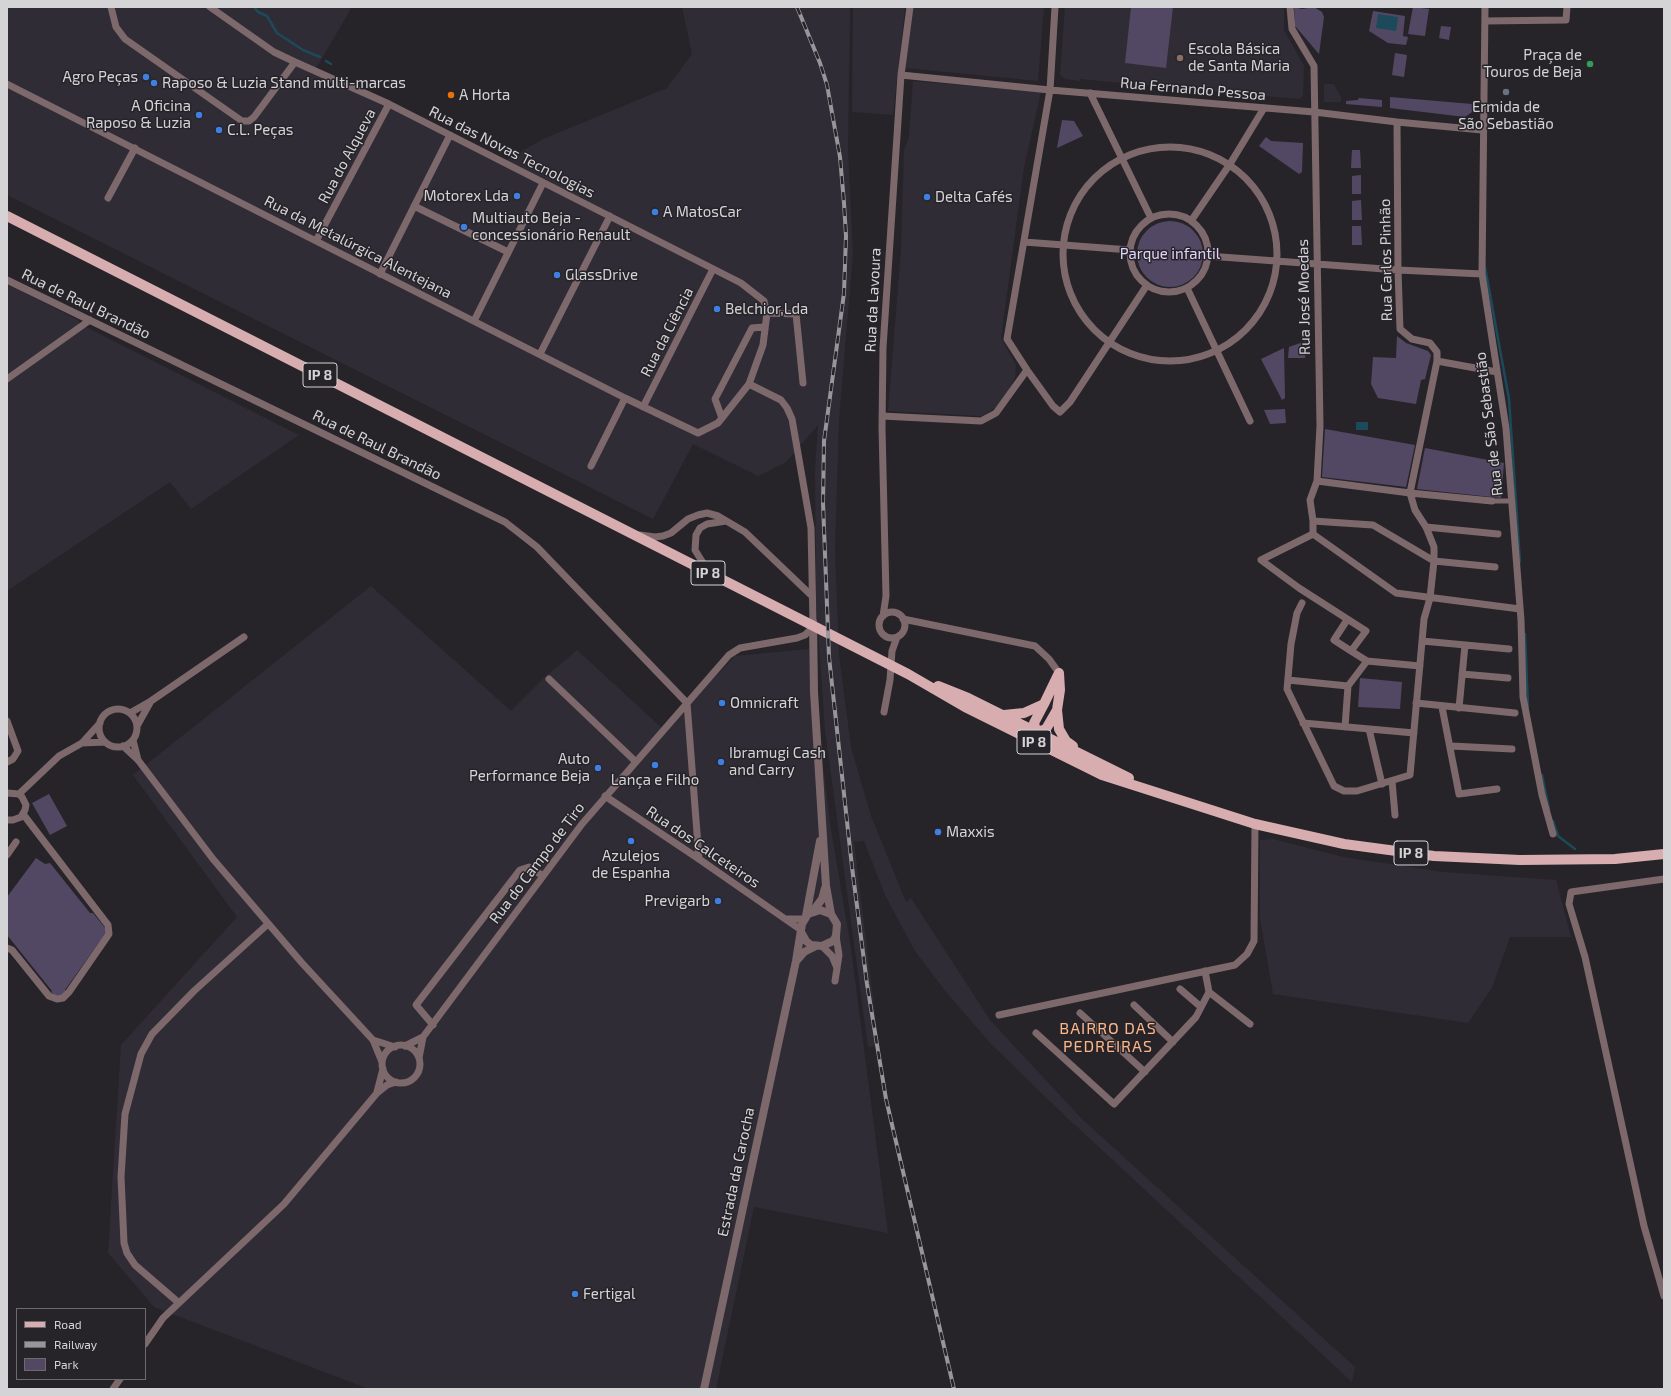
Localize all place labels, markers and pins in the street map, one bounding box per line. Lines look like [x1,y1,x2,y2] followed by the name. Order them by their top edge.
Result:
[1188,40,1290,75] place label: Escola Básica de Santa Maria
[1483,46,1582,81] place label: Praça de Touros de Beja
[1175,53,1185,63] marker: Escola Básica de Santa Maria
[1585,59,1595,69] marker: Praça de Touros de Beja
[63,68,138,86] place label: Agro Peças
[141,72,151,82] marker: Agro Peças
[162,74,406,92] place label: Raposo & Luzia Stand multi-marcas
[149,78,159,88] marker: Raposo & Luzia Stand multi-marcas
[459,86,510,104] place label: A Horta
[1501,87,1511,97] marker: Ermida de São Sebastião
[446,90,456,100] marker: A Horta
[86,97,191,132] place label: A Oficina Raposo & Luzia
[1458,98,1554,133] place label: Ermida de São Sebastião
[194,110,204,120] marker: A Oficina Raposo & Luzia
[227,121,293,139] place label: C.L. Peças
[214,125,224,135] marker: C.L. Peças
[423,187,509,205] place label: Motorex Lda
[935,188,1013,206] place label: Delta Cafés
[512,191,522,201] marker: Motorex Lda
[922,192,932,202] marker: Delta Cafés
[663,203,742,221] place label: A MatosCar
[650,207,660,217] marker: A MatosCar
[472,209,631,244] place label: Multiauto Beja - concessionário Renault
[459,222,469,232] marker: Multiauto Beja - concessionário Renault
[565,266,638,284] place label: GlassDrive
[552,270,562,280] marker: GlassDrive
[725,300,808,318] place label: Belchior,Lda
[712,304,722,314] marker: Belchior,Lda
[730,694,799,712] place label: Omnicraft
[717,698,727,708] marker: Omnicraft
[729,744,826,779] place label: Ibramugi Cash and Carry
[469,750,590,785] place label: Auto Performance Beja
[716,757,726,767] marker: Ibramugi Cash and Carry
[650,760,660,770] marker: Lança e Filho
[593,763,603,773] marker: Auto Performance Beja
[611,771,699,789] place label: Lança e Filho
[946,823,995,841] place label: Maxxis
[933,827,943,837] marker: Maxxis
[626,836,636,846] marker: Azulejos de Espanha
[592,847,670,882] place label: Azulejos de Espanha
[645,892,710,910] place label: Previgarb
[713,896,723,906] marker: Previgarb
[583,1285,635,1303] place label: Fertigal
[570,1289,580,1299] marker: Fertigal

